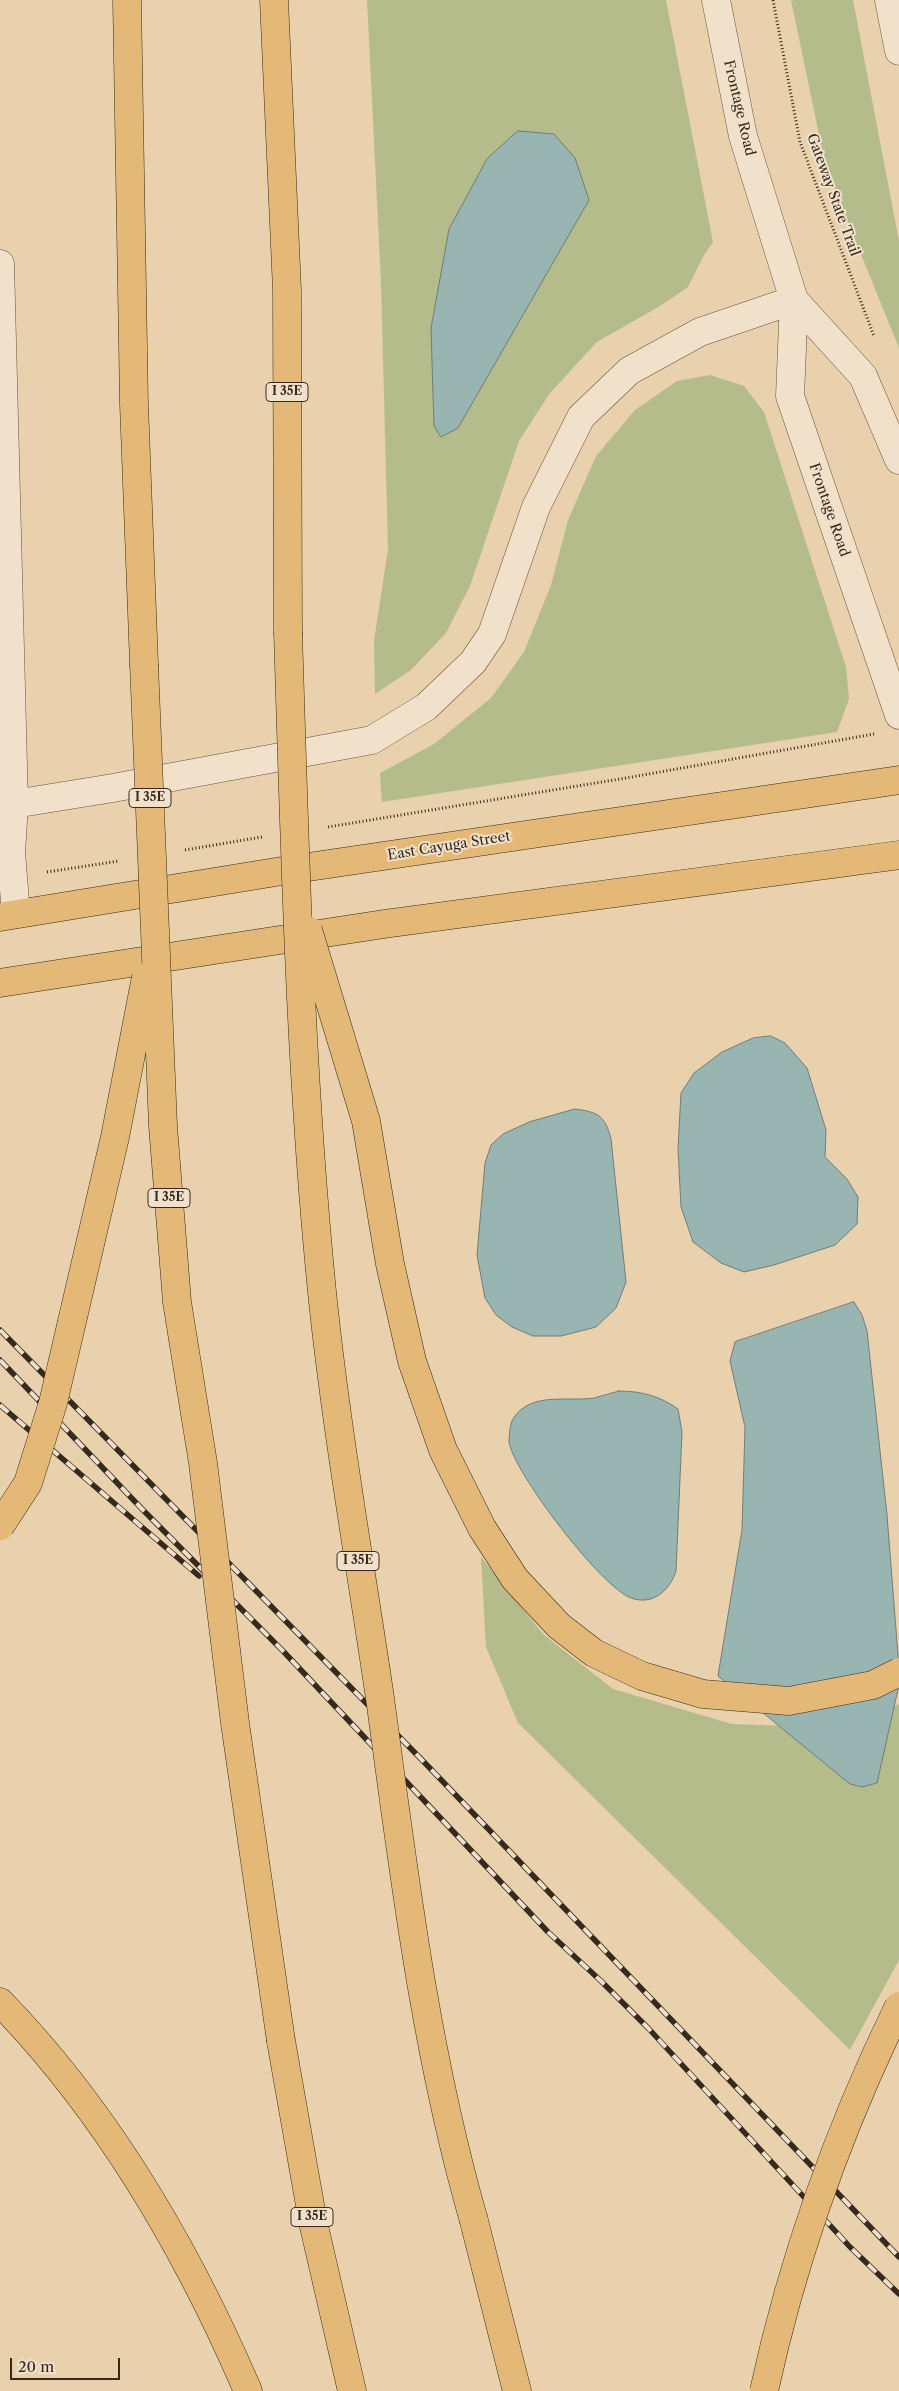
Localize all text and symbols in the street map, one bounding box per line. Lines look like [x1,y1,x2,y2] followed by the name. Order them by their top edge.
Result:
[720,58,758,158] street label: Frontage Road
[803,131,863,259] street label: Gateway State Trail
[266,382,308,402] road number: I 35E
[805,461,853,559] street label: Frontage Road
[129,788,171,808] road number: I 35E
[386,828,512,864] street label: East Cayuga Street
[148,1188,190,1208] road number: I 35E
[337,1552,379,1570] road number: I 35E
[291,2208,333,2226] road number: I 35E
[12,2348,122,2380] scale bar
[18,2357,54,2376] text: 20 m

